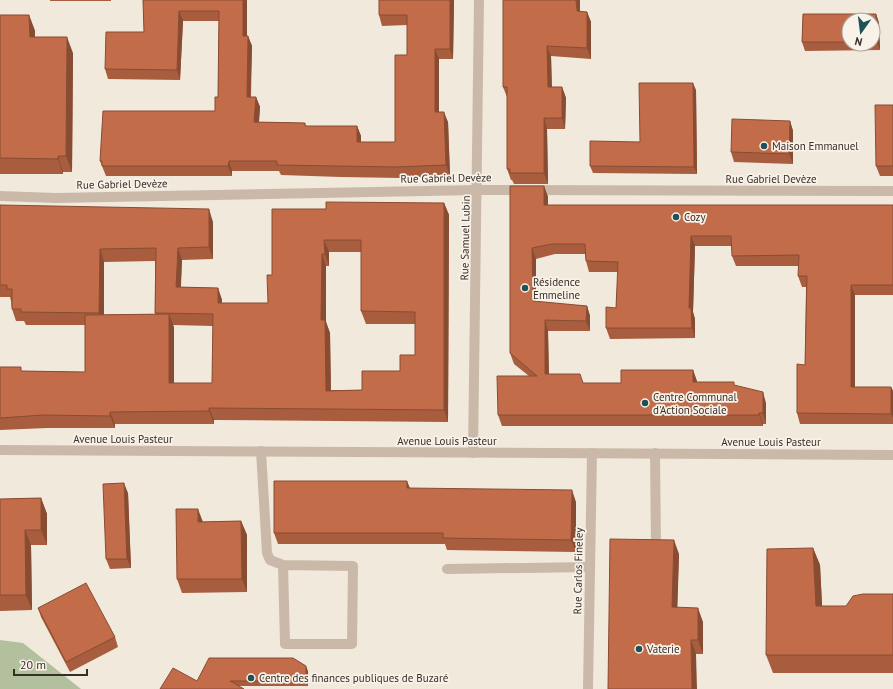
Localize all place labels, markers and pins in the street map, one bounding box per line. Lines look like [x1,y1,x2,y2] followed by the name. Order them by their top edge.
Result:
[772,139,859,153] place label: Maison Emmanuel
[759,141,769,151] marker: Maison Emmanuel
[684,210,706,224] place label: Cozy
[671,212,681,222] marker: Cozy
[533,275,581,302] place label: Résidence Emmeline
[520,283,530,293] marker: Résidence Emmeline
[653,390,738,417] place label: Centre Communal d'Action Sociale
[640,398,650,408] marker: Centre Communal d'Action Sociale
[646,642,680,656] place label: Vaterie
[634,644,644,654] marker: Vaterie
[259,671,449,685] place label: Centre des finances publiques de Buzaré
[246,673,256,683] marker: Centre des finances publiques de Buzaré

